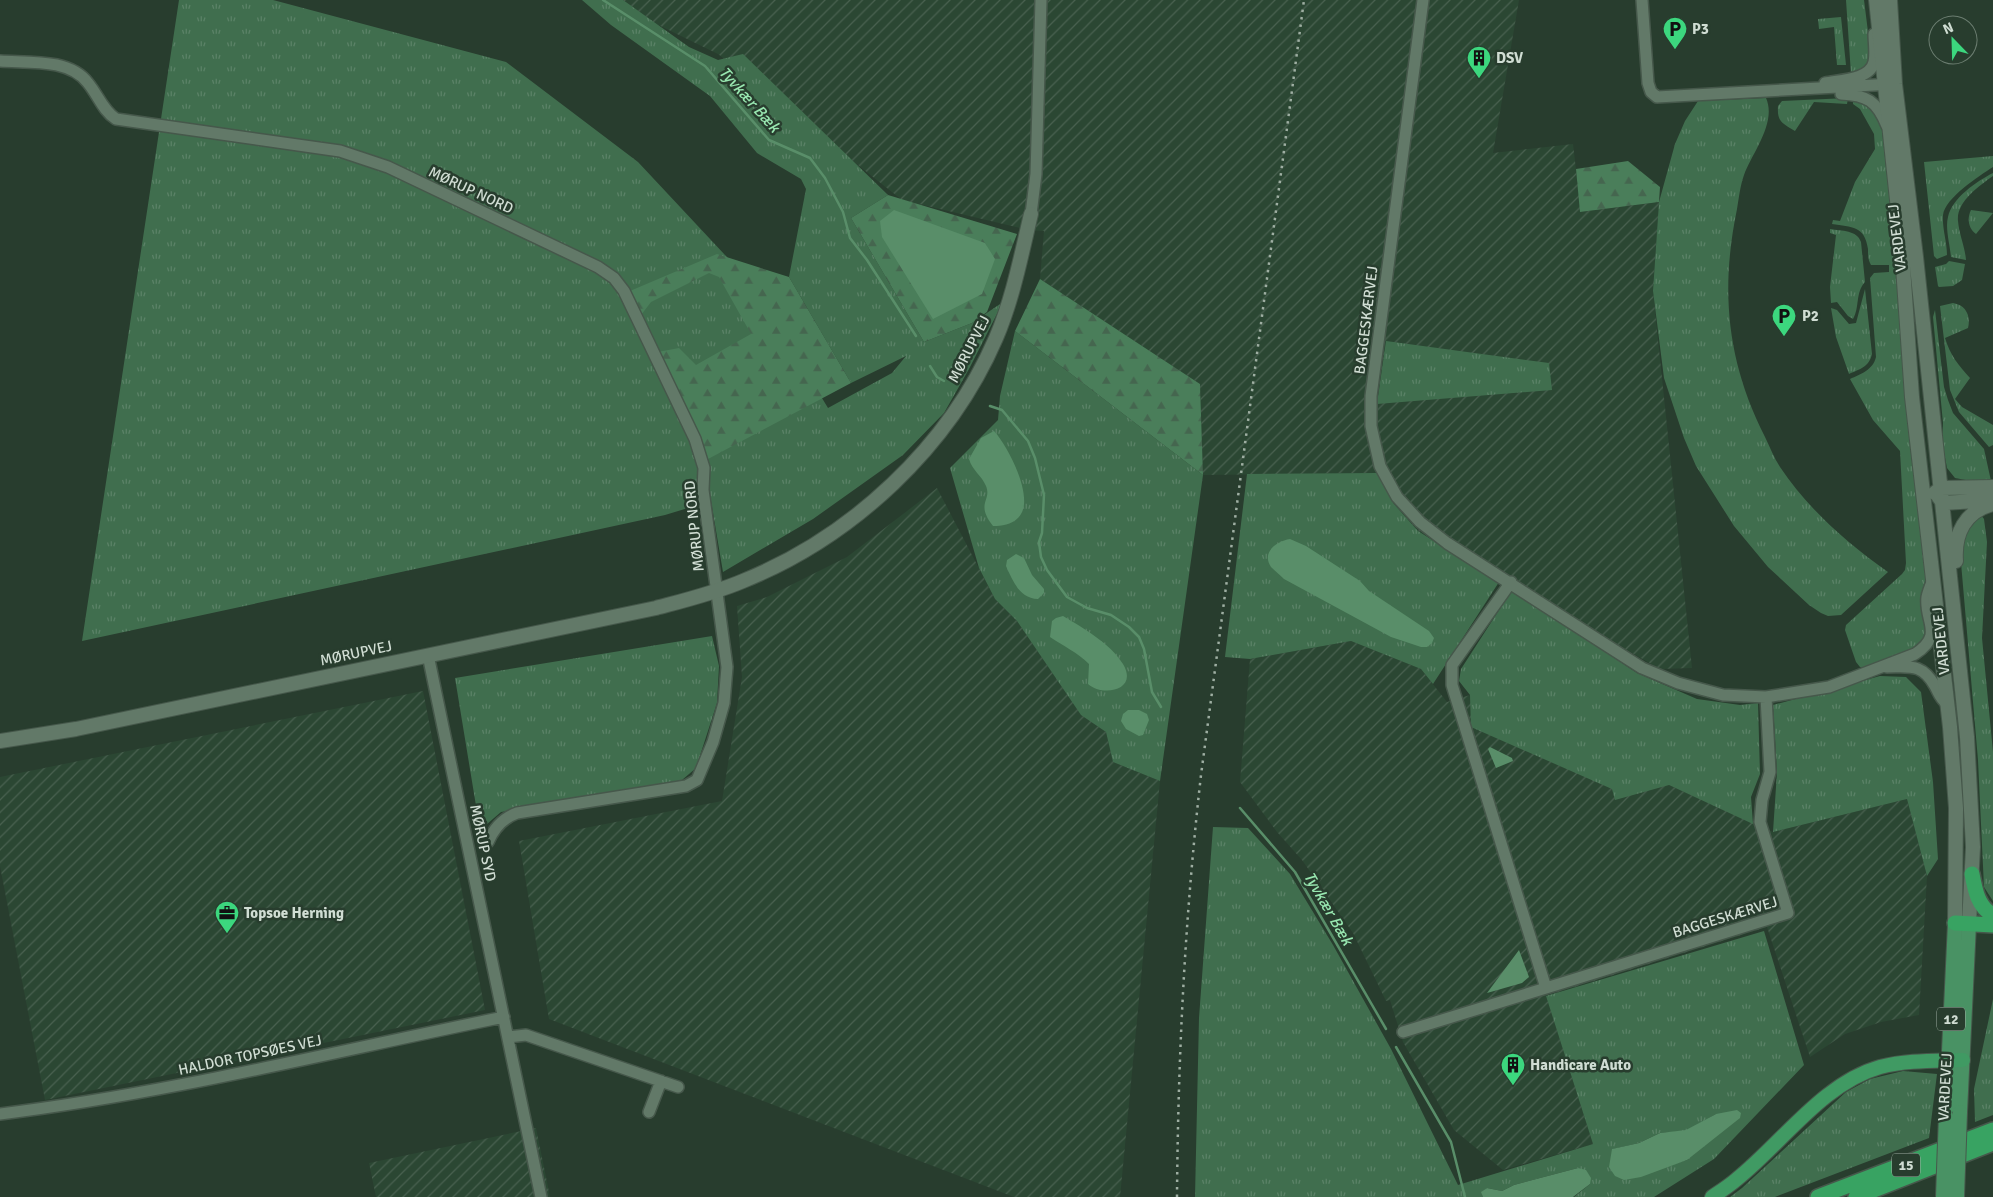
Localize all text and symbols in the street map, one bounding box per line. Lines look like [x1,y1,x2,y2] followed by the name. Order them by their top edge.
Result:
[1928,15,1978,65] north arrow
[1662,16,1688,50] parking icon: P3
[1940,19,1956,38] text: N
[1692,20,1709,38] place label: P3
[1466,45,1492,79] building icon: DSV
[1496,49,1523,67] place label: DSV
[715,63,785,138] water label: Tyvkær Bæk
[426,163,516,217] street label: MØRUP NORD
[1884,203,1910,273] street label: VARDEVEJ
[1350,265,1382,375] street label: BAGGESKÆRVEJ
[1771,303,1797,337] parking icon: P2
[1802,307,1819,325] place label: P2
[944,312,994,386] street label: MØRUPVEJ
[680,480,708,572] street label: MØRUP NORD
[1928,606,1954,676] street label: VARDEVEJ
[318,637,394,669] street label: MØRUPVEJ
[466,803,500,883] street label: MØRUP SYD
[1299,868,1358,951] water label: Tyvkær Bæk
[1670,892,1780,942] street label: BAGGESKÆRVEJ
[214,900,240,934] office icon: Topsoe Herning
[244,904,344,922] place label: Topsoe Herning
[1937,1008,1965,1030] road number: 12
[177,1031,323,1079] street label: HALDOR TOPSØES VEJ
[1500,1052,1526,1086] building icon: Handicare Auto
[1934,1053,1956,1121] street label: VARDEVEJ
[1530,1056,1631,1074] place label: Handicare Auto
[1892,1154,1920,1176] road number: 15

